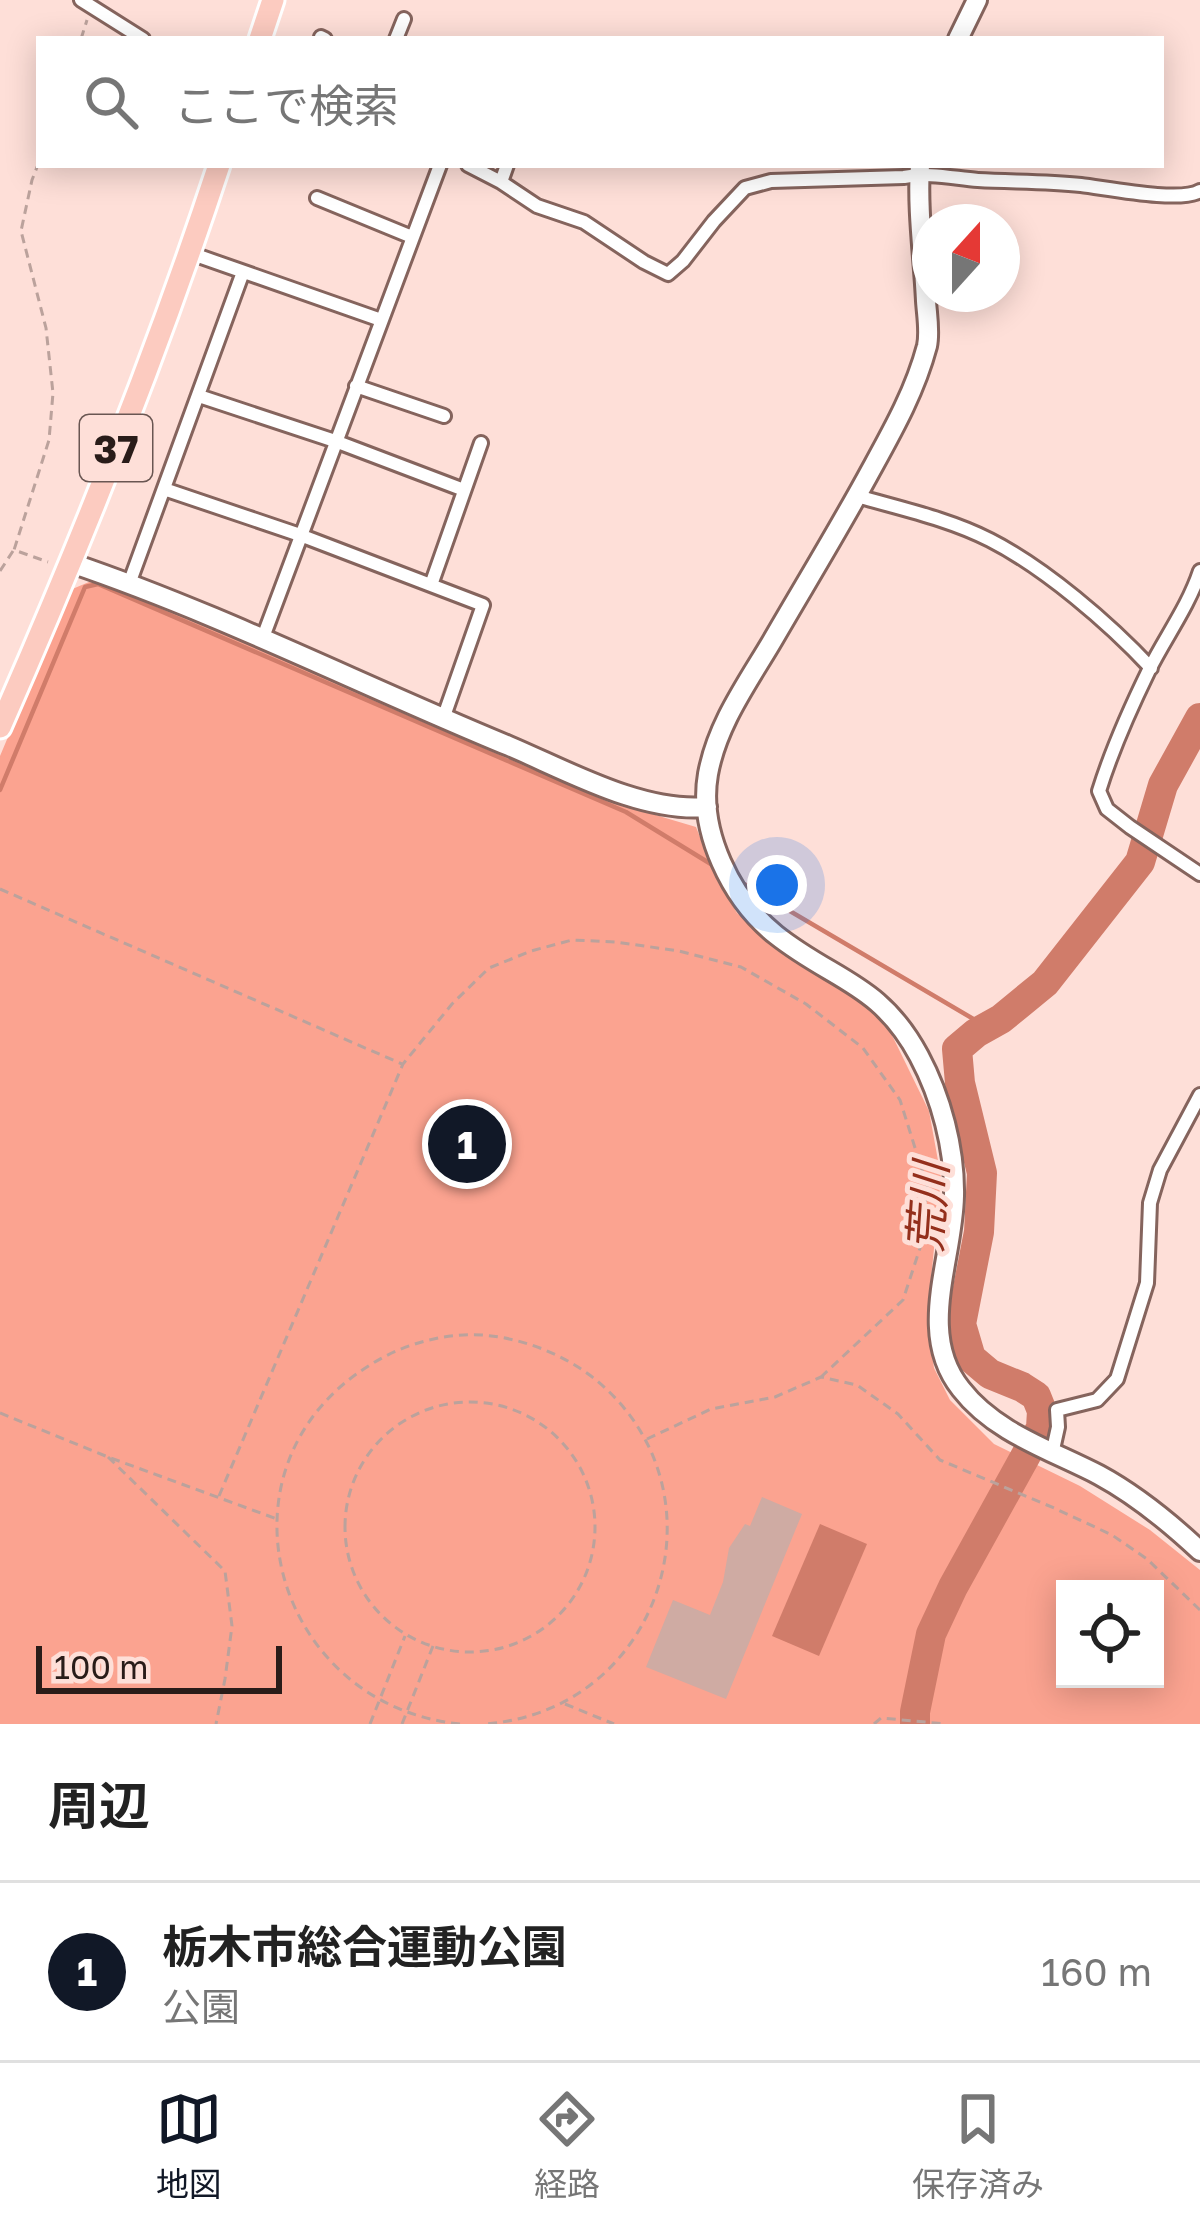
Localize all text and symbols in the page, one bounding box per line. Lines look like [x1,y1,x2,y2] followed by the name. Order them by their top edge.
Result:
[36,36,1164,168] search box
[78,69,144,135] icon: search
[174,78,399,132] text: ここで検索
[912,204,1020,312] north arrow
[80,415,152,481] road number: 37
[747,855,807,915] your location
[428,1099,506,1189] pin: 1
[897,1156,957,1254] water label: 荒川
[1056,1580,1164,1688] map controls
[1056,1580,1164,1688] button: locate
[36,1640,282,1693] scale bar
[54,1647,148,1686] text: 100 m
[48,1774,150,1835] text: 周辺
[162,1919,567,1973] text: 栃木市総合運動公園
[77,1948,97,1995] text: 1
[1041,1948,1152,1995] text: 160 m
[162,1983,240,2030] text: 公園
[156,2086,222,2206] tab: 地図
[534,2086,600,2206] tab: 経路
[912,2086,1044,2206] tab: 保存済み

